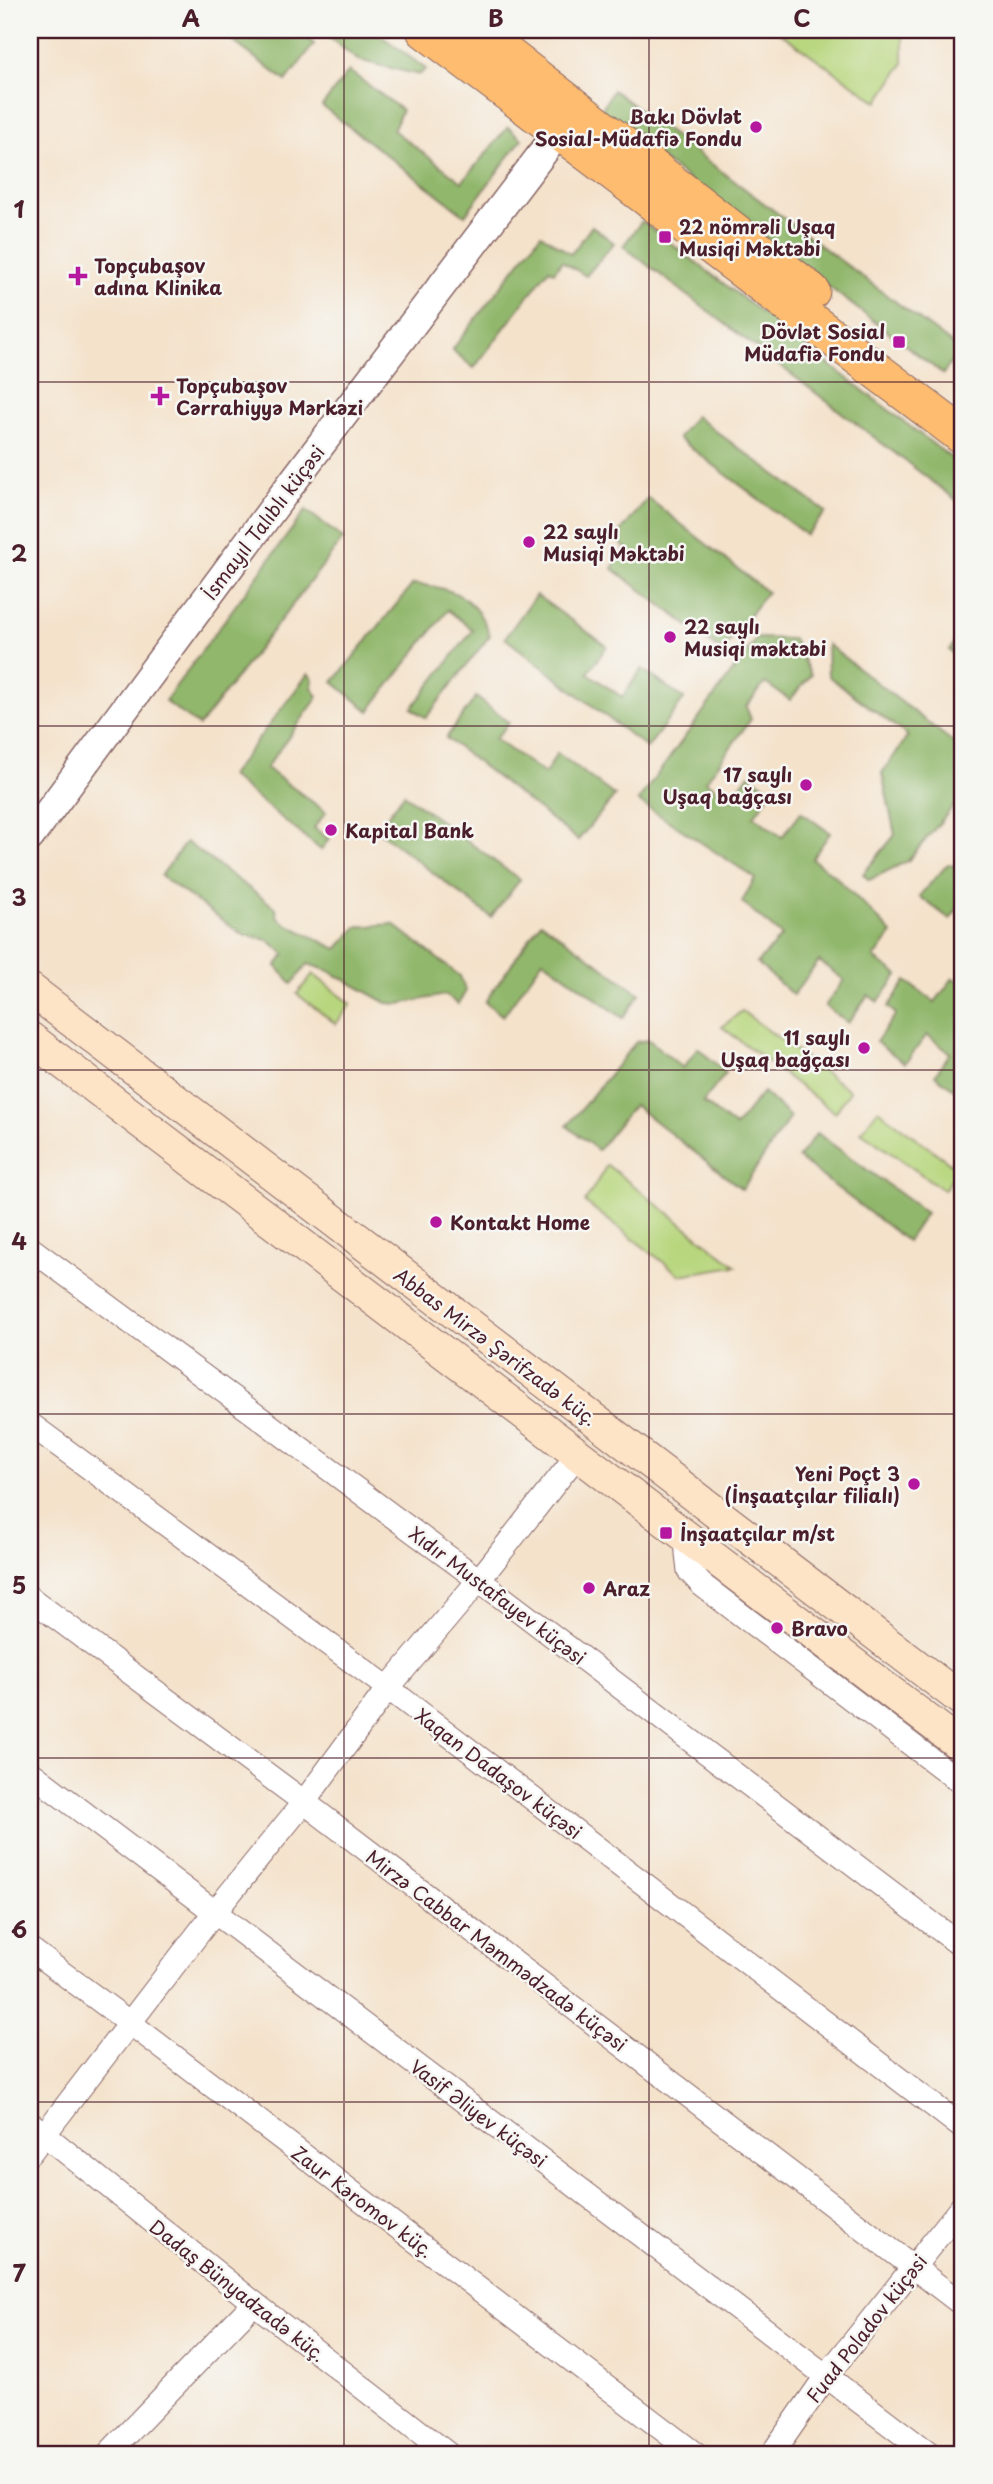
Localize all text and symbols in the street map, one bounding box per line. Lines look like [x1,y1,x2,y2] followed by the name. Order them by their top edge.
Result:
[182,0,200,35] text: A
[488,0,504,35] text: B
[793,0,811,35] text: C
[535,102,742,152] place label: Bakı Dövlət Sosial-Müdafiə Fondu
[748,119,764,135] marker: Bakı Dövlət Sosial-Müdafiə Fondu
[14,191,25,226] text: 1
[679,212,835,262] place label: 22 nömrəli Uşaq Musiqi Məktəbi
[657,229,673,245] marker: 22 nömrəli Uşaq Musiqi Məktəbi
[94,251,222,301] place label: Topçubaşov adına Klinika
[68,266,88,286] marker: Topçubaşov adına Klinika
[744,317,885,367] place label: Dövlət Sosial Müdafiə Fondu
[891,334,907,350] marker: Dövlət Sosial Müdafiə Fondu
[176,371,363,421] place label: Topçubaşov Cərrahiyyə Mərkəzi
[150,386,170,406] marker: Topçubaşov Cərrahiyyə Mərkəzi
[195,439,331,605] street label: İsmayıl Talıblı küçəsi
[543,517,685,567] place label: 22 saylı Musiqi Məktəbi
[521,534,537,550] marker: 22 saylı Musiqi Məktəbi
[11,535,27,570] text: 2
[684,612,826,662] place label: 22 saylı Musiqi məktəbi
[662,629,678,645] marker: 22 saylı Musiqi məktəbi
[663,760,792,810] place label: 17 saylı Uşaq bağçası
[798,777,814,793] marker: 17 saylı Uşaq bağçası
[345,816,474,844] place label: Kapital Bank
[323,822,339,838] marker: Kapital Bank
[11,879,27,914] text: 3
[721,1023,850,1073] place label: 11 saylı Uşaq bağçası
[856,1040,872,1056] marker: 11 saylı Uşaq bağçası
[450,1208,590,1236] place label: Kontakt Home
[428,1214,444,1230] marker: Kontakt Home
[11,1223,27,1258] text: 4
[389,1260,603,1432] street label: Abbas Mirzə Şərifzadə küç.
[725,1459,900,1509] place label: Yeni Poçt 3 (İnşaatçılar filialı)
[906,1476,922,1492] marker: Yeni Poçt 3 (İnşaatçılar filialı)
[404,1519,592,1671] street label: Xıdır Mustafayev küçəsi
[680,1519,835,1547] place label: İnşaatçılar m/st
[658,1525,674,1541] marker: İnşaatçılar m/st
[12,1567,26,1602] text: 5
[602,1574,651,1602] place label: Araz
[581,1580,597,1596] marker: Araz
[791,1614,848,1642] place label: Bravo
[769,1620,785,1636] marker: Bravo
[410,1701,588,1845] street label: Xaqan Dadaşov küçəsi
[361,1842,633,2058] street label: Mirzə Cabbar Məmmədzadə küçəsi
[11,1911,27,1946] text: 6
[405,2052,553,2174] street label: Vasif Əliyev küçəsi
[286,2138,440,2264] street label: Zaur Kəromov küç.
[144,2212,332,2368] street label: Dadaş Bünyadzadə küç.
[799,2248,933,2408] street label: Fuad Poladov küçəsi
[12,2255,26,2290] text: 7

